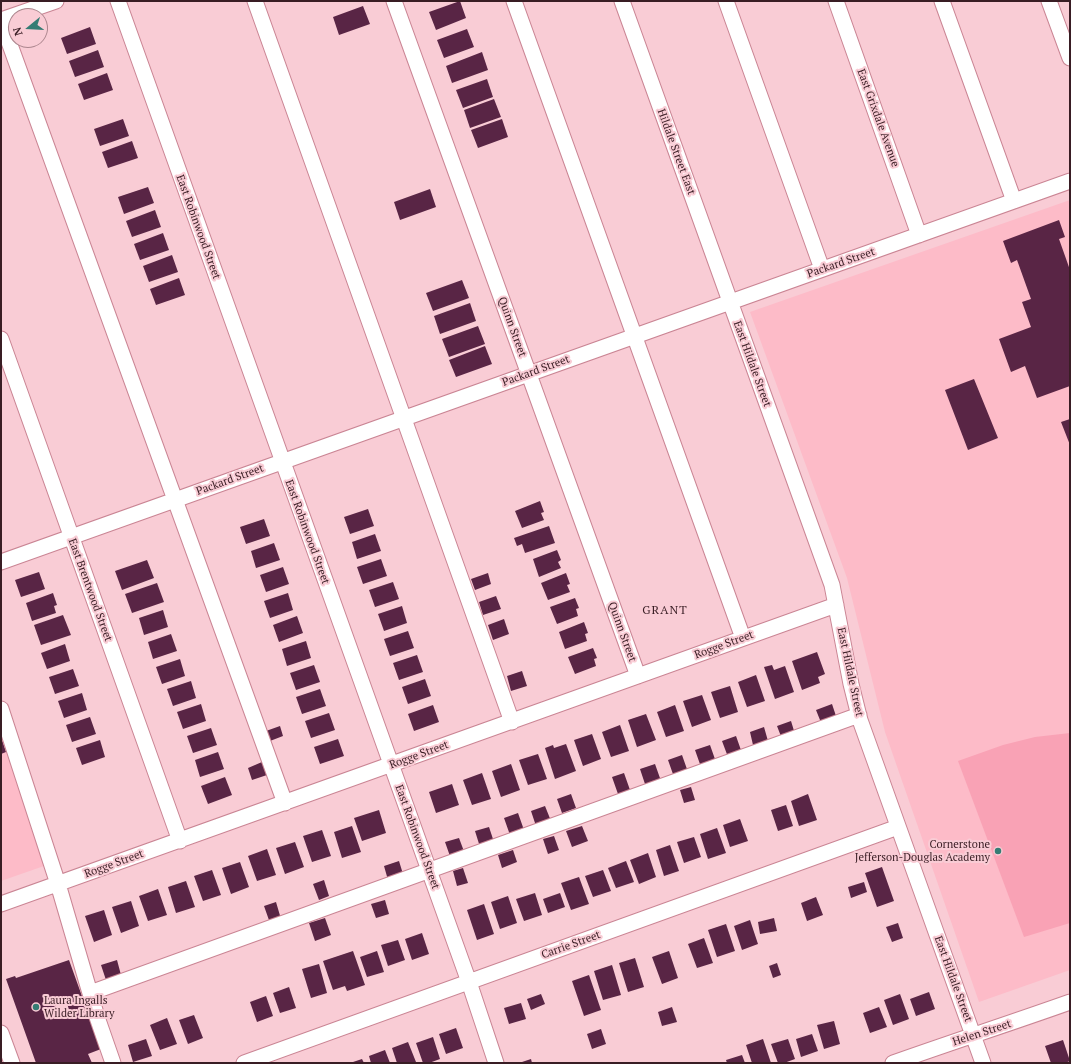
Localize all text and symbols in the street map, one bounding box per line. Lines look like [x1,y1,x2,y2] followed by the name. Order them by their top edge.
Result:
[8,8,48,48] north arrow
[10,25,25,38] text: N
[854,67,902,169] street label: East Grixdale Avenue
[654,107,698,197] street label: Hildale Street East
[173,173,223,281] street label: East Robinwood Street
[805,245,877,281] street label: Packard Street
[495,295,529,359] street label: Quinn Street
[730,319,774,409] street label: East Hildale Street
[500,353,572,389] street label: Packard Street
[194,462,266,498] street label: Packard Street
[282,478,332,586] street label: East Robinwood Street
[65,537,115,643] street label: East Brentwood Street
[605,600,639,664] street label: Quinn Street
[642,604,688,618] district label: GRANT
[834,626,866,718] street label: East Hildale Street
[693,628,755,662] street label: Rogge Street
[388,738,450,772] street label: Rogge Street
[392,783,442,891] street label: East Robinwood Street
[855,838,990,864] place label: Cornerstone Jefferson-Douglas Academy
[993,846,1003,856] marker: Cornerstone Jefferson-Douglas Academy
[83,847,145,881] street label: Rogge Street
[540,928,602,962] street label: Carrie Street
[931,934,975,1024] street label: East Hildale Street
[44,994,115,1020] place label: Laura Ingalls Wilder Library
[31,1002,41,1012] marker: Laura Ingalls Wilder Library
[951,1017,1013,1049] street label: Helen Street

